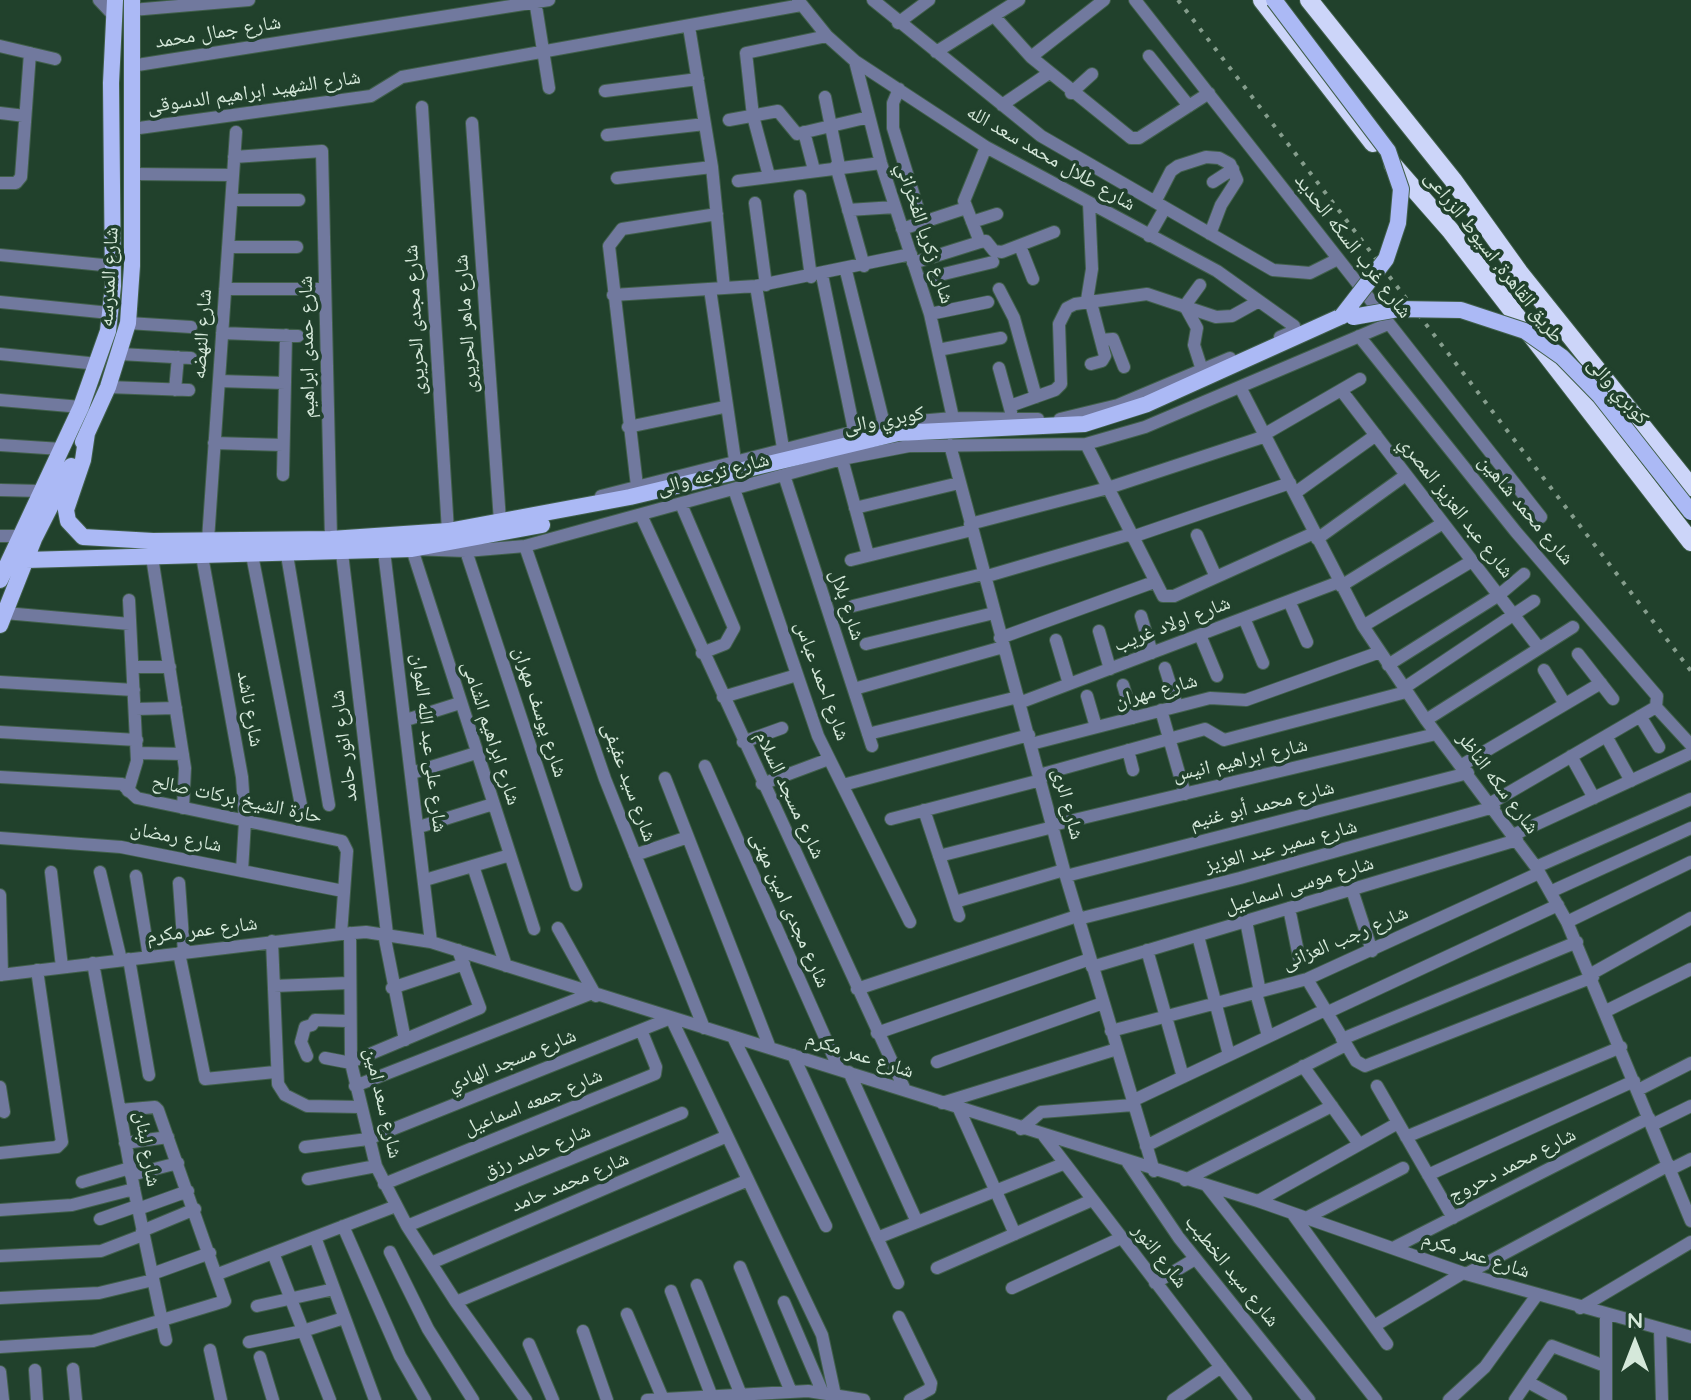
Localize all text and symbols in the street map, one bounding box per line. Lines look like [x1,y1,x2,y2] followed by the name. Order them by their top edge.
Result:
[153,10,283,54] street label: شارع جمال محمد
[146,65,362,119] street label: شارع الشهيد ابراهيم الدسوقى
[962,100,1140,216] street label: شارع طلال محمد سعد الله
[891,159,959,307] street label: شارع زكريا الفخراني
[1419,166,1569,348] street label: طريق القاهرة, اسيوط الزراعى
[1289,169,1417,323] street label: شارع غرب السكه الحديد
[94,226,124,328] street label: شارع المدرسه
[399,244,431,396] street label: شارع مجدى الحريرى
[449,254,483,394] street label: شارع ماهر الحريرى
[294,275,320,419] street label: شارع حمدى ابراهيم
[187,288,217,380] street label: شارع النهضه
[1582,353,1654,429] street label: كوبري والى
[842,401,926,439] street label: كوبري والى
[1393,431,1519,583] street label: شارع عبد العزيز المصري
[654,448,772,500] street label: شارع ترعه والى
[1473,450,1579,570] street label: شارع محمد شاهين
[824,567,870,643] street label: شارع بلال
[1110,591,1234,657] street label: شارع اولاد غريب
[789,618,855,744] street label: شارع احمد عباس
[508,644,572,780] street label: شارع يوسف مهران
[406,652,452,834] street label: شارع على عبد الله الموان
[456,658,526,808] street label: شارع ابراهيم الشامى
[1112,668,1200,714] street label: شارع مهران
[232,669,268,749] street label: شارع ناشد
[325,689,363,803] street label: شارع انور حامد
[596,719,662,845] street label: شارع سيد عفيفى
[750,727,830,863] street label: شارع مسجد السلام
[1452,727,1544,839] street label: شارع سكه الناظر
[1170,733,1310,787] street label: شارع ابراهيم انيس
[1047,766,1089,842] street label: شارع الرى
[150,769,324,829] street label: حارة الشيخ بركات صالح
[1187,775,1337,835] street label: شارع محمد أبو غنيم
[1202,814,1360,878] street label: شارع سمير عبد العزيز
[128,816,224,858] street label: شارع رمضان
[745,828,835,992] street label: شارع مجدى امين مهنى
[1222,851,1376,919] street label: شارع موسى اسماعيل
[1278,901,1412,975] street label: شارع رجب العزانى
[145,911,259,949] street label: شارع عمر مكرم
[444,1023,580,1097] street label: شارع مسجد الهادي
[803,1026,917,1084] street label: شارع عمر مكرم
[359,1045,407,1161] street label: شارع سعد امين
[460,1063,606,1141] street label: شارع جمعه اسماعيل
[129,1109,165,1189] street label: شارع لبنان
[480,1119,594,1183] street label: شارع حامد رزق
[1444,1122,1580,1208] street label: شارع محمد دحروج
[508,1146,632,1218] street label: شارع محمد حامد
[1179,1210,1285,1332] street label: شارع سيد الخطيب
[1127,1219,1193,1293] street label: شارع النور
[1419,1226,1533,1284] street label: شارع عمر مكرم
[1595,1304,1675,1384] north arrow
[1627,1306,1643,1334] text: N

